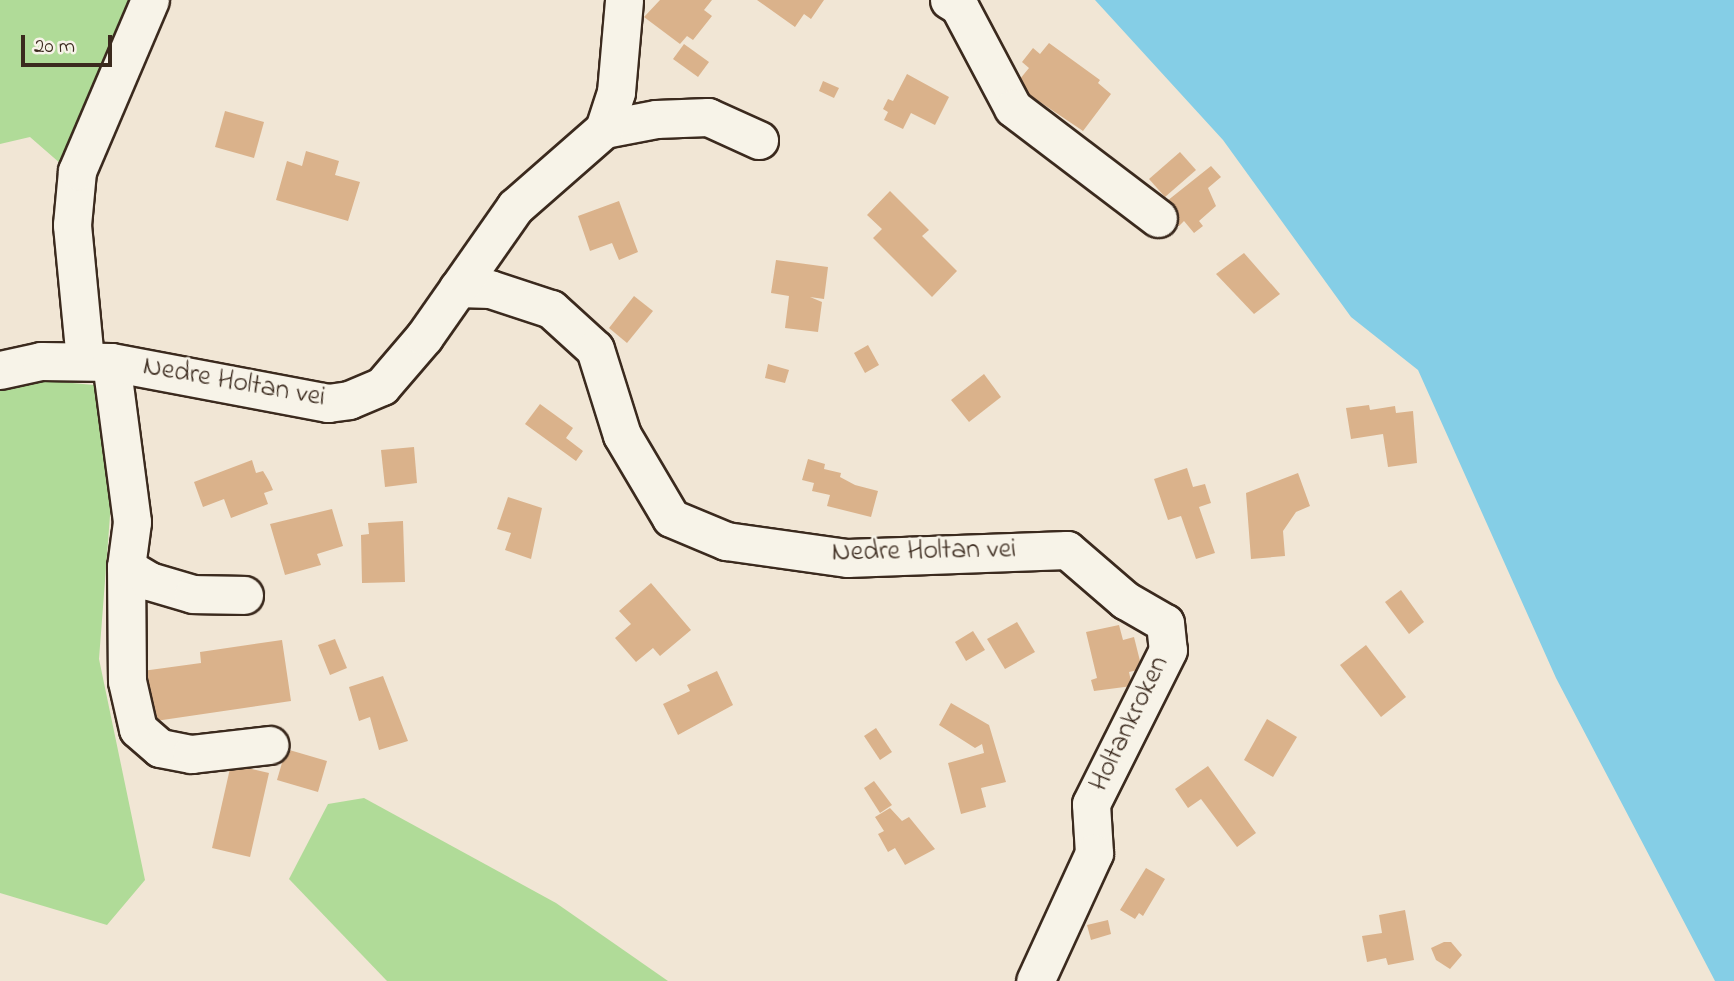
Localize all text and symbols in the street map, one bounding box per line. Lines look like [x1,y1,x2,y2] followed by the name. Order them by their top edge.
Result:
[24,21,116,65] scale bar
[34,32,75,62] text: 20 m
[140,350,328,416] street label: Nedre Holtan vei
[831,534,1017,570] street label: Nedre Holtan vei
[1083,651,1177,797] street label: Holtankroken

